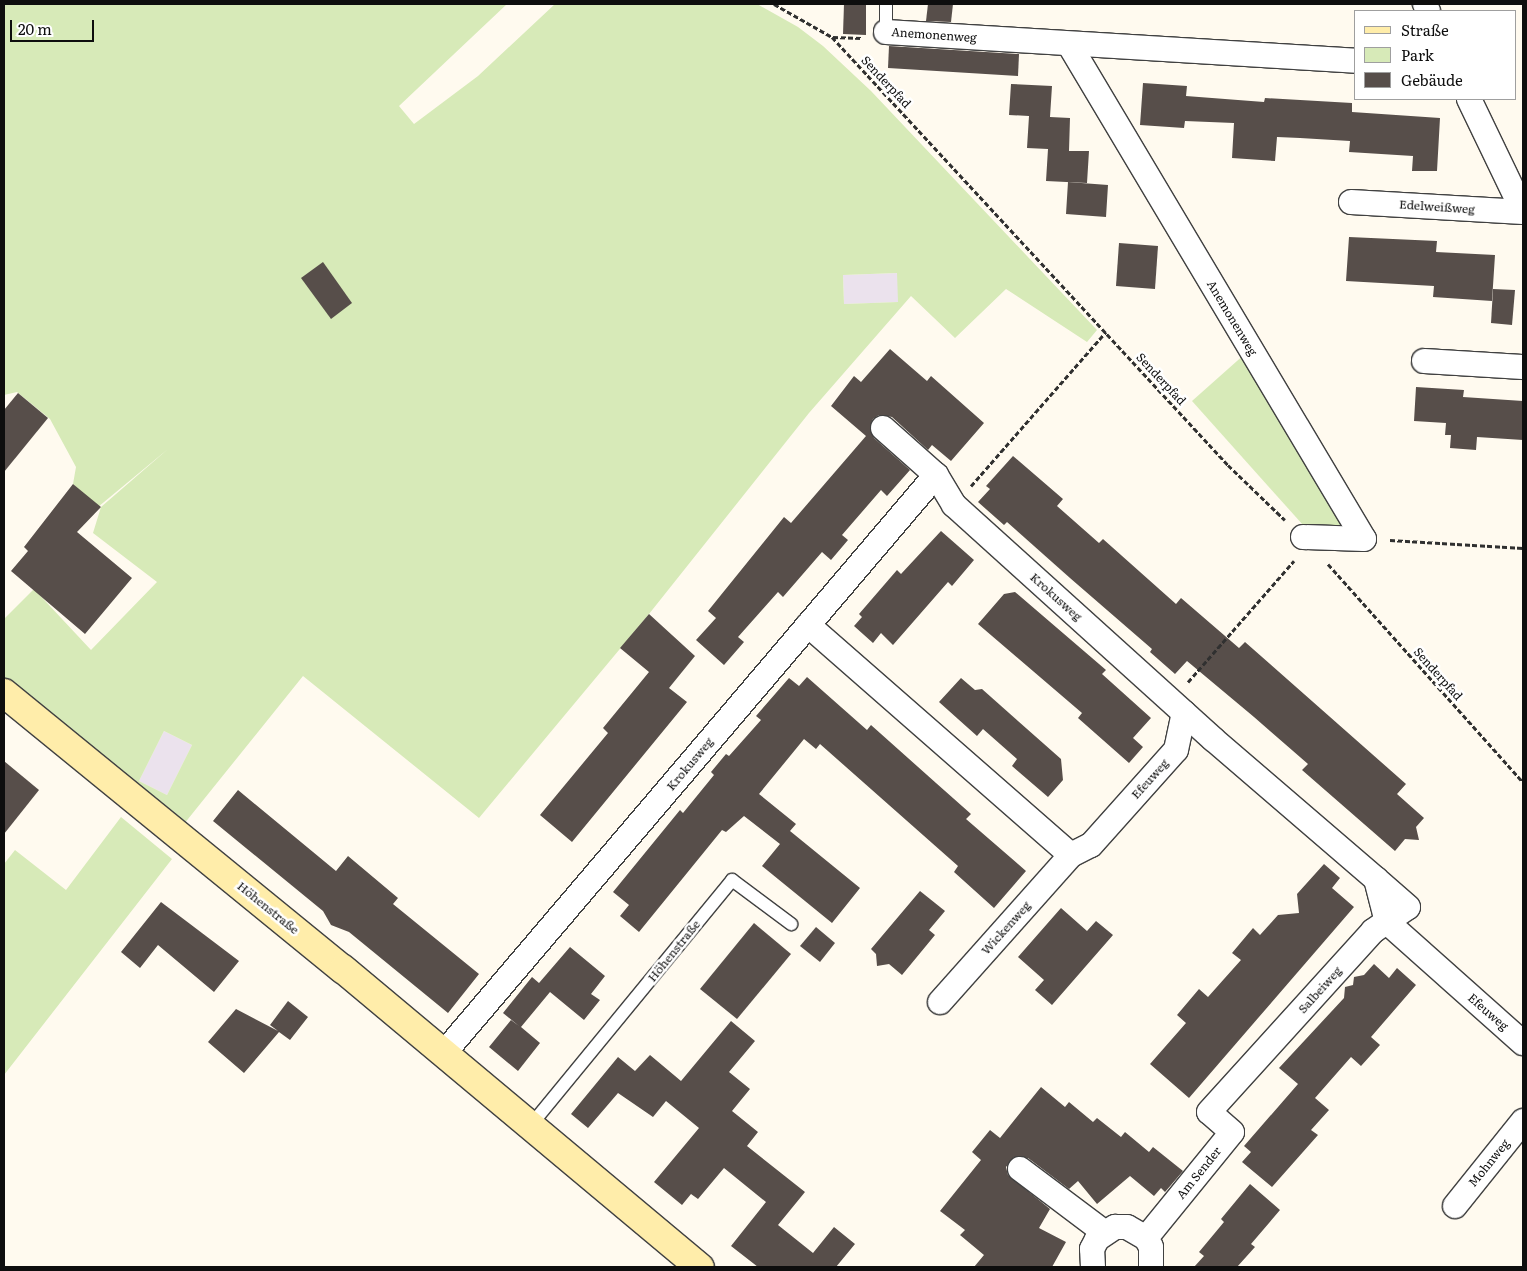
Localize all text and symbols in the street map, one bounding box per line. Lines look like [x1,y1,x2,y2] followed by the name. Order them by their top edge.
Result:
[12,10,96,42] scale bar
[1354,10,1517,100] legend
[18,17,52,40] text: 20 m
[1401,18,1449,41] text: Straße
[891,25,977,45] street label: Anemonenweg
[1401,43,1434,66] text: Park
[858,53,914,111] street label: Senderpfad
[1401,68,1463,91] text: Gebäude
[1399,197,1475,217] street label: Edelweißweg
[1204,278,1260,358] street label: Anemonenweg
[1133,350,1189,408] street label: Senderpfad
[1027,570,1085,624] street label: Krokusweg
[1411,645,1465,703] street label: Senderpfad
[664,735,716,793] street label: Krokusweg
[1128,756,1172,802] street label: Efeuweg
[234,879,302,937] street label: Höhenstraße
[978,898,1034,958] street label: Wickenweg
[645,917,703,985] street label: Höhenstraße
[1295,964,1345,1016] street label: Salbeiweg
[1465,991,1511,1033] street label: Efeuweg
[1465,1136,1513,1190] street label: Mohnweg
[1174,1144,1224,1202] street label: Am Sender

